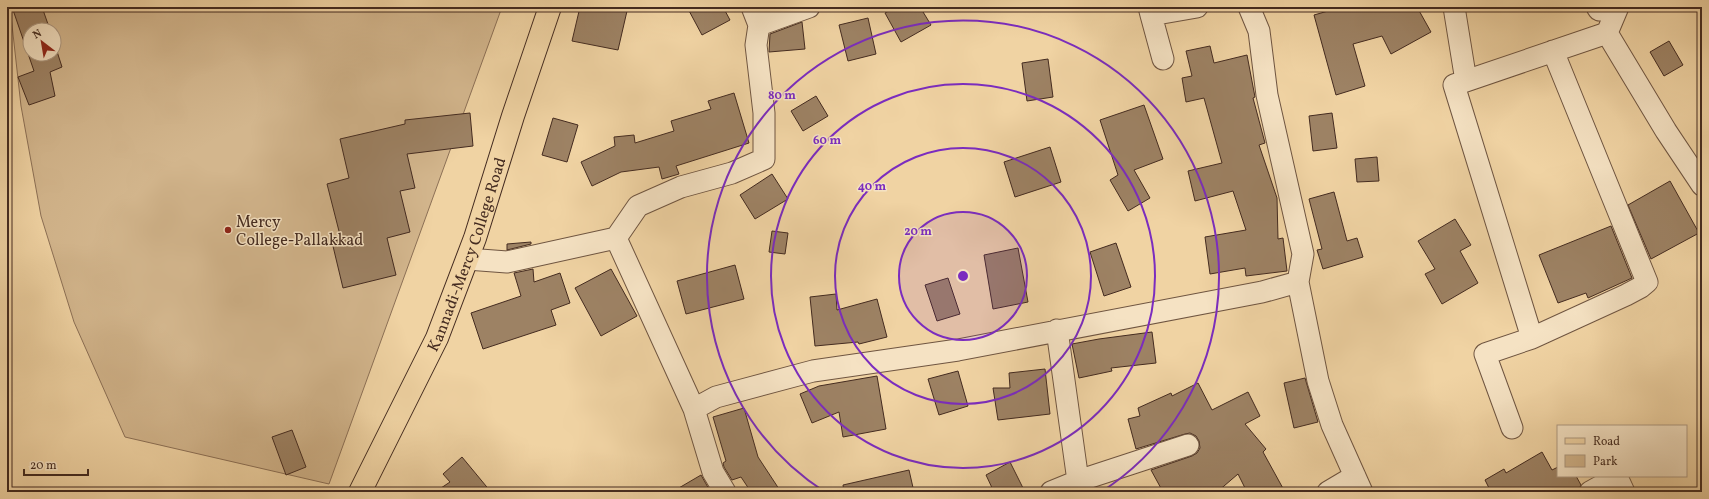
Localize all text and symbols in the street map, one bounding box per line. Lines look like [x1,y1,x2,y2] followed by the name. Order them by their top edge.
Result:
[22,22,62,62] north arrow
[30,26,45,43] text: N
[768,88,796,104] text: 80 m
[813,133,841,149] text: 60 m
[423,155,512,356] street label: Kannadi-Mercy College Road
[858,179,887,195] text: 40 m
[236,212,363,252] place label: Mercy College-Pallakkad
[904,224,932,240] text: 20 m
[223,225,233,235] marker: Mercy College-Pallakkad
[956,269,970,283] centre of rings
[1557,425,1687,477] legend
[1593,434,1620,450] text: Road
[24,451,88,477] scale bar
[1593,454,1618,470] text: Park
[30,458,57,474] text: 20 m

